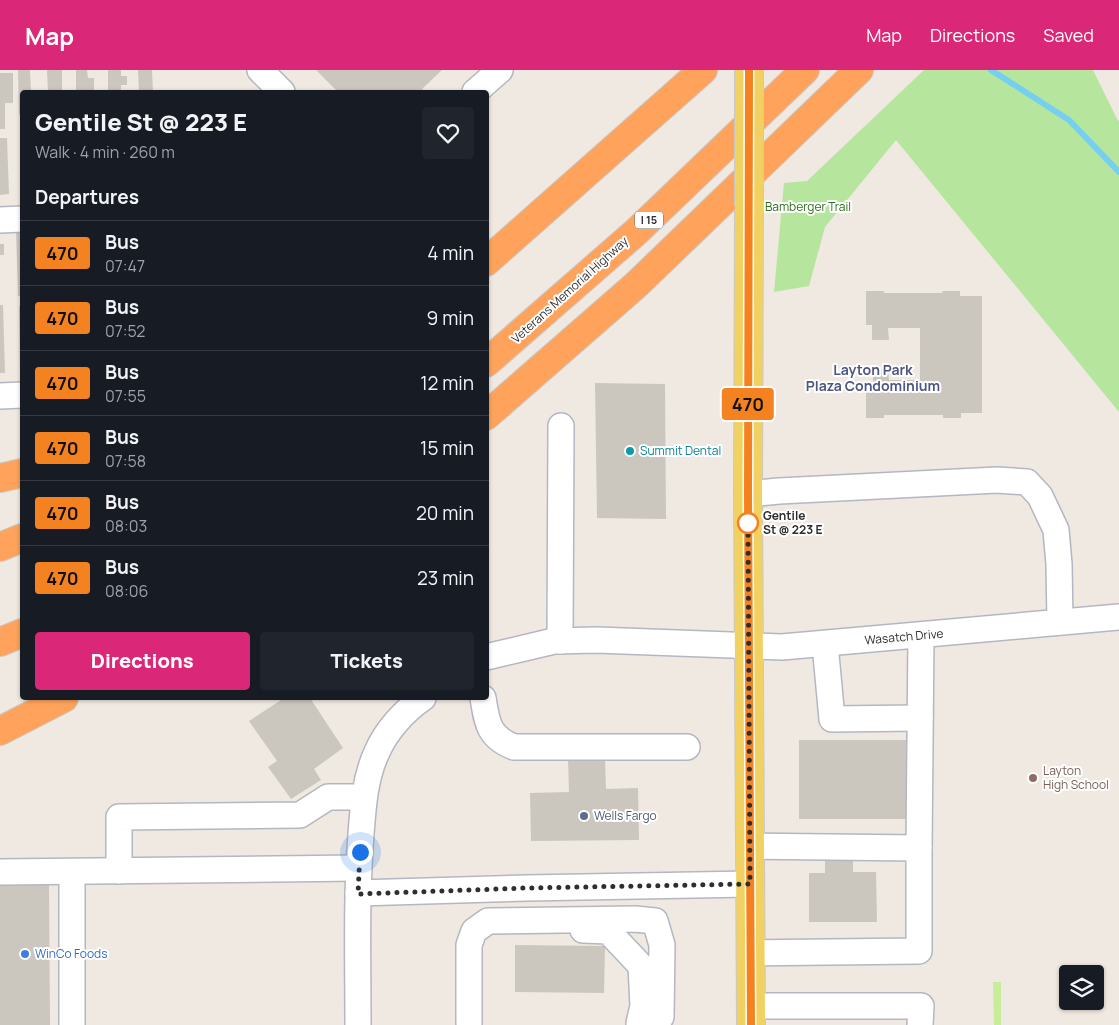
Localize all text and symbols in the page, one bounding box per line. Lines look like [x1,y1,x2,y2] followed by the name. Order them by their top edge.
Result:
[25,19,74,52] text: Map
[866,23,902,47] text: Map
[930,23,1015,47] text: Directions
[1043,23,1094,47] text: Saved
[35,105,247,138] text: Gentile St @ 223 E
[422,107,474,159] button: heart
[35,141,175,163] text: Walk · 4 min · 260 m
[35,184,139,210] text: Departures
[765,198,851,215] park label: Bamberger Trail
[635,212,663,228] road number: I 15
[105,229,139,255] text: Bus
[508,232,632,347] street label: Veterans Memorial Highway
[427,240,474,266] text: 4 min
[46,241,79,265] text: 470
[105,255,145,277] text: 07:47
[105,294,139,320] text: Bus
[427,305,474,331] text: 9 min
[46,306,79,330] text: 470
[105,320,145,342] text: 07:52
[105,359,139,385] text: Bus
[806,360,940,395] district label: Layton Park Plaza Condominium
[420,370,474,396] text: 12 min
[46,371,79,395] text: 470
[105,385,146,407] text: 07:55
[719,388,777,420] line badge: 470
[732,392,764,416] text: 470
[105,424,139,450] text: Bus
[420,435,474,461] text: 15 min
[46,436,79,460] text: 470
[640,442,721,459] place label: Summit Dental
[624,445,636,457] marker: Summit Dental
[105,450,146,472] text: 07:58
[105,489,139,515] text: Bus
[416,500,474,526] text: 20 min
[46,501,79,525] text: 470
[763,507,823,538] place label: Gentile St @ 223 E
[737,512,759,534] marker: Gentile St @ 223 E
[105,515,147,537] text: 08:03
[105,554,139,580] text: Bus
[417,565,474,591] text: 23 min
[46,566,79,590] text: 470
[105,580,149,602] text: 08:06
[864,625,944,648] street label: Wasatch Drive
[35,632,250,690] button: Directions
[260,632,474,690] button: Tickets
[1043,762,1109,793] place label: Layton High School
[1027,772,1039,784] marker: Layton High School
[594,807,657,824] place label: Wells Fargo
[578,810,590,822] marker: Wells Fargo
[348,840,373,865] your location
[35,945,107,962] place label: WinCo Foods
[19,948,31,960] marker: WinCo Foods
[1059,965,1104,1010] map controls
[1059,965,1104,1010] button: layers

